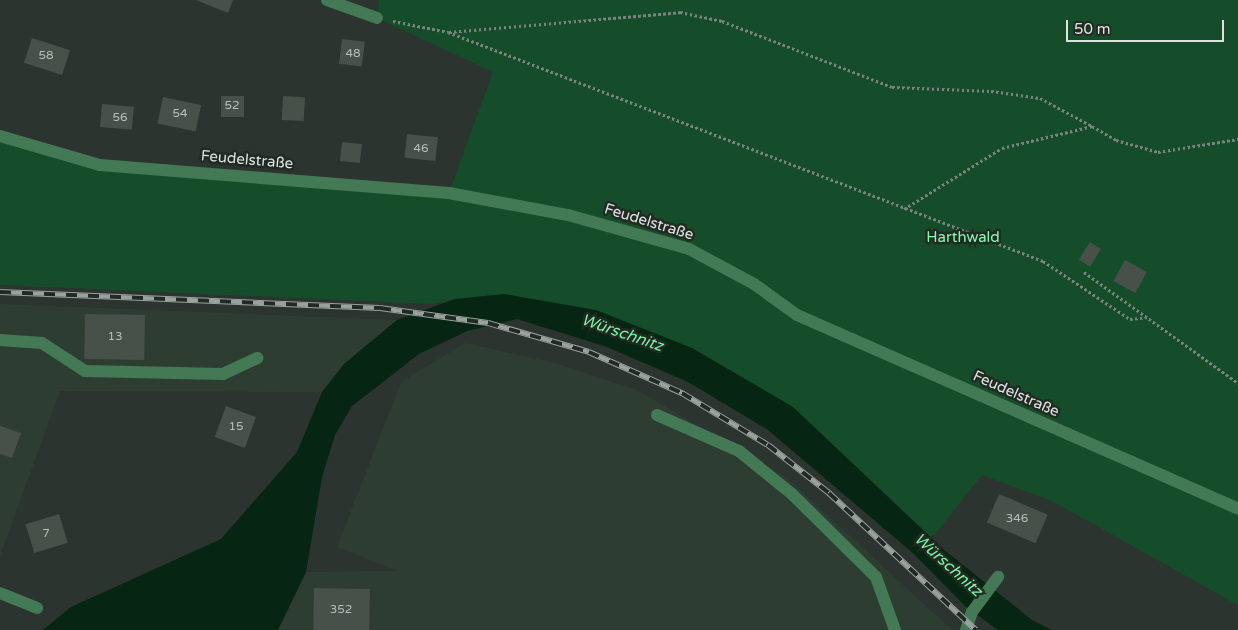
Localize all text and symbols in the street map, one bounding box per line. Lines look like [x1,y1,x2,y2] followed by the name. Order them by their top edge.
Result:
[1068,10,1226,42] scale bar
[1074,20,1111,38] text: 50 m
[345,47,361,61] house number: 48
[38,49,54,63] house number: 58
[224,99,240,113] house number: 52
[172,107,188,121] house number: 54
[112,111,128,125] house number: 56
[413,142,429,156] house number: 46
[200,147,294,173] street label: Feudelstraße
[602,200,696,244] street label: Feudelstraße
[926,229,1000,247] park label: Harthwald
[579,310,665,356] water label: Würschnitz
[107,330,123,344] house number: 13
[970,367,1062,421] street label: Feudelstraße
[228,420,244,434] house number: 15
[1006,512,1028,526] house number: 346
[42,527,50,541] house number: 7
[910,529,986,601] water label: Würschnitz
[330,603,352,617] house number: 352

